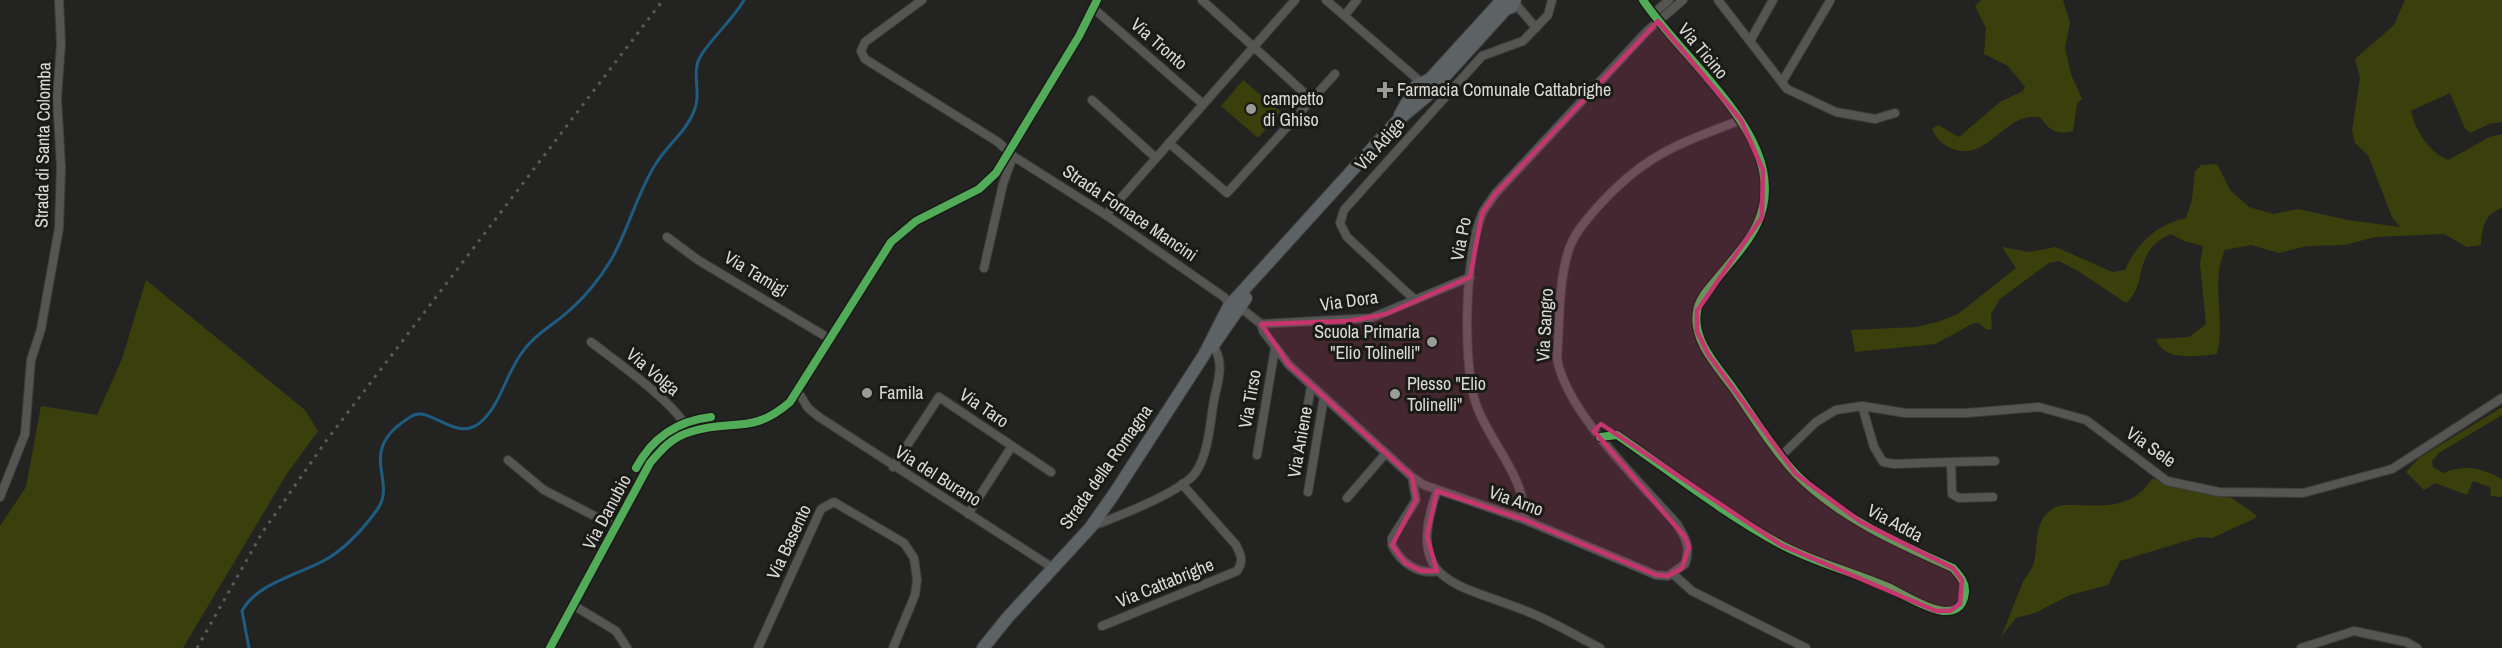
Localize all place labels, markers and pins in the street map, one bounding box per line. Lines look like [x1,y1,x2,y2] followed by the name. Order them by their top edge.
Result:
[1397,77,1611,102] place label: Farmacia Comunale Cattabrighe
[1378,83,1392,97] marker: Farmacia Comunale Cattabrighe
[1263,86,1324,132] place label: campetto di Ghiso
[1244,102,1258,116] marker: campetto di Ghiso
[1314,319,1420,365] place label: Scuola Primaria "Elio Tolinelli"
[1425,335,1439,349] marker: Scuola Primaria "Elio Tolinelli"
[1407,371,1486,417] place label: Plesso "Elio Tolinelli"
[879,380,923,405] place label: Famila
[860,386,874,400] marker: Famila
[1388,387,1402,401] marker: Plesso "Elio Tolinelli"

